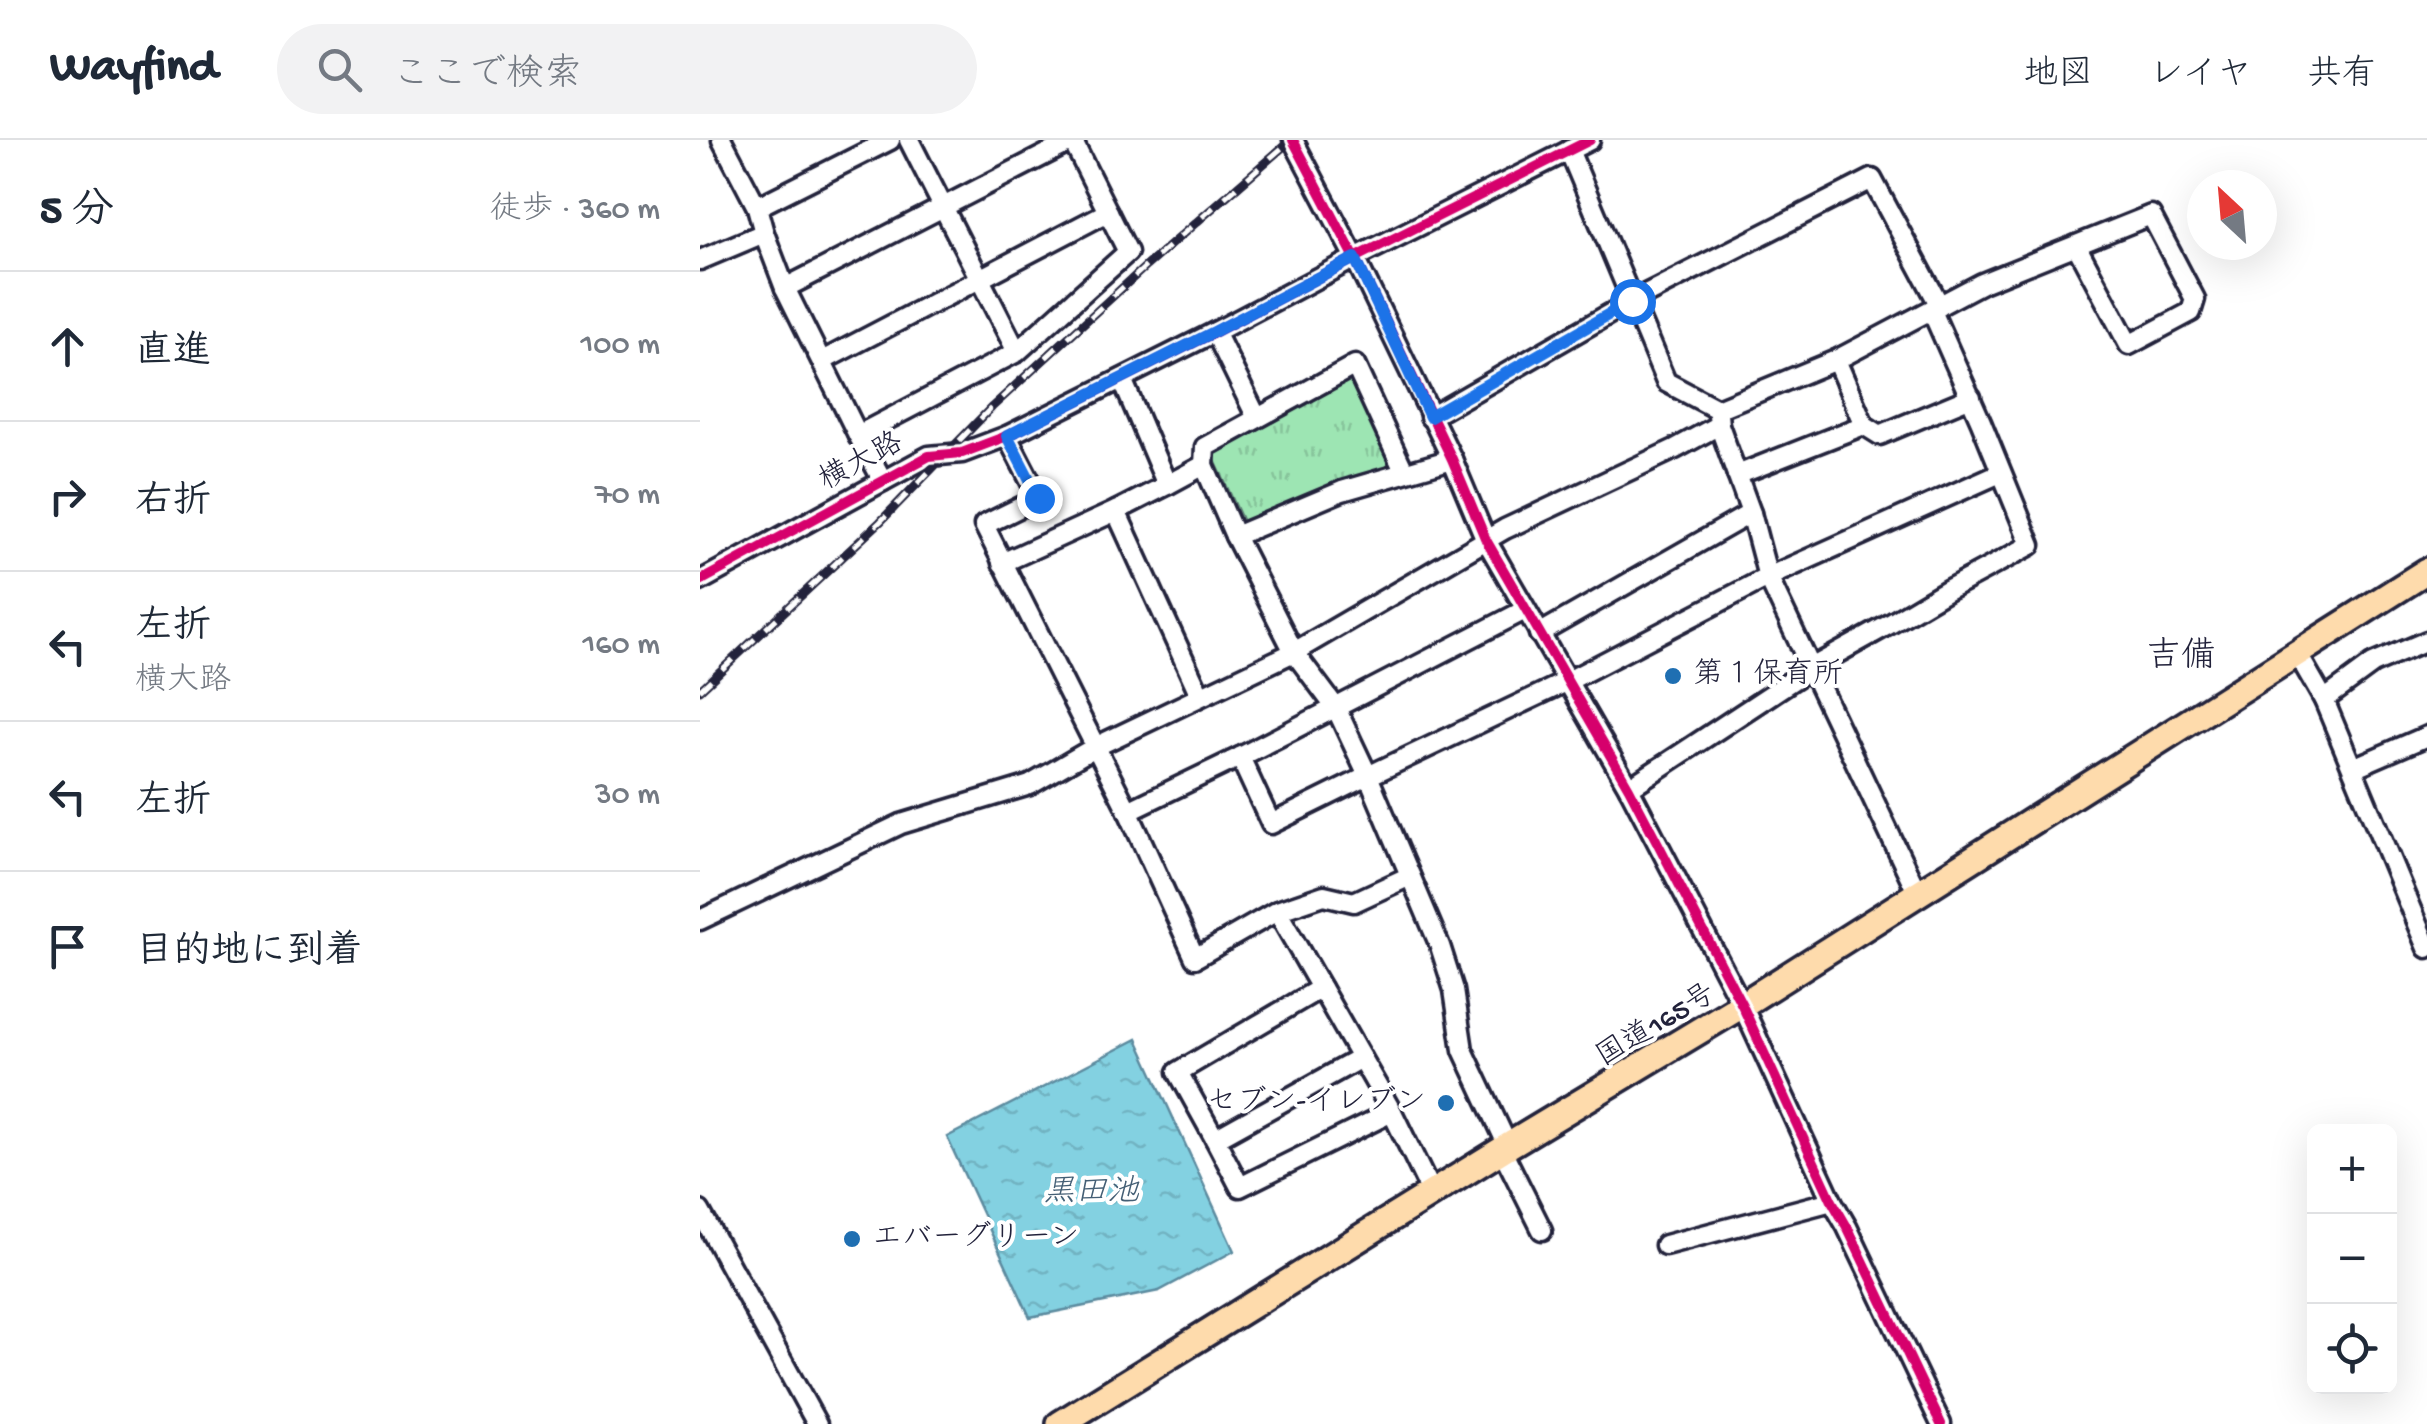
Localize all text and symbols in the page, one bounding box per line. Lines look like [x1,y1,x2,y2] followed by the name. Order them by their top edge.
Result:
[277,24,977,114] search box
[50,41,217,98] text: Wayfind
[312,42,367,97] icon: search
[392,55,582,99] text: ここで検索
[2023,56,2093,97] text: 地図
[2148,56,2252,97] text: レイヤ
[2307,56,2377,97] text: 共有
[2187,170,2277,260] north arrow
[40,189,114,238] text: 5 分
[489,192,660,230] text: 徒歩 · 360 m
[1610,279,1656,325] route start
[40,319,95,374] icon: ahead
[580,327,660,365] text: 100 m
[135,332,211,376] text: 直進
[814,426,910,500] street label: 横大路
[40,469,95,524] icon: right
[1017,476,1063,522] route end
[595,477,660,515] text: 70 m
[135,482,211,526] text: 右折
[135,607,211,651] text: 左折
[40,619,95,674] icon: left
[582,627,660,665] text: 160 m
[2146,636,2216,679] district label: 吉備
[1693,657,1843,694] place label: 第１保育所
[135,663,231,701] text: 横大路
[1662,665,1684,687] marker: 第１保育所
[40,769,95,824] icon: left
[595,777,660,815] text: 30 m
[135,782,211,826] text: 左折
[40,919,95,974] icon: arrive
[135,932,363,976] text: 目的地に到着
[1590,977,1723,1076] street label: 国道165号
[1207,1085,1426,1121] place label: セブン-イレブン
[1435,1092,1457,1114] marker: セブン-イレブン
[2307,1124,2397,1394] map controls
[2307,1124,2397,1214] button: +
[1043,1174,1140,1213] water label: 黒田池
[2307,1214,2397,1304] button: −
[872,1220,1080,1257] place label: エバーグリーン
[841,1228,863,1250] marker: エバーグリーン
[2307,1304,2397,1394] button: locate

